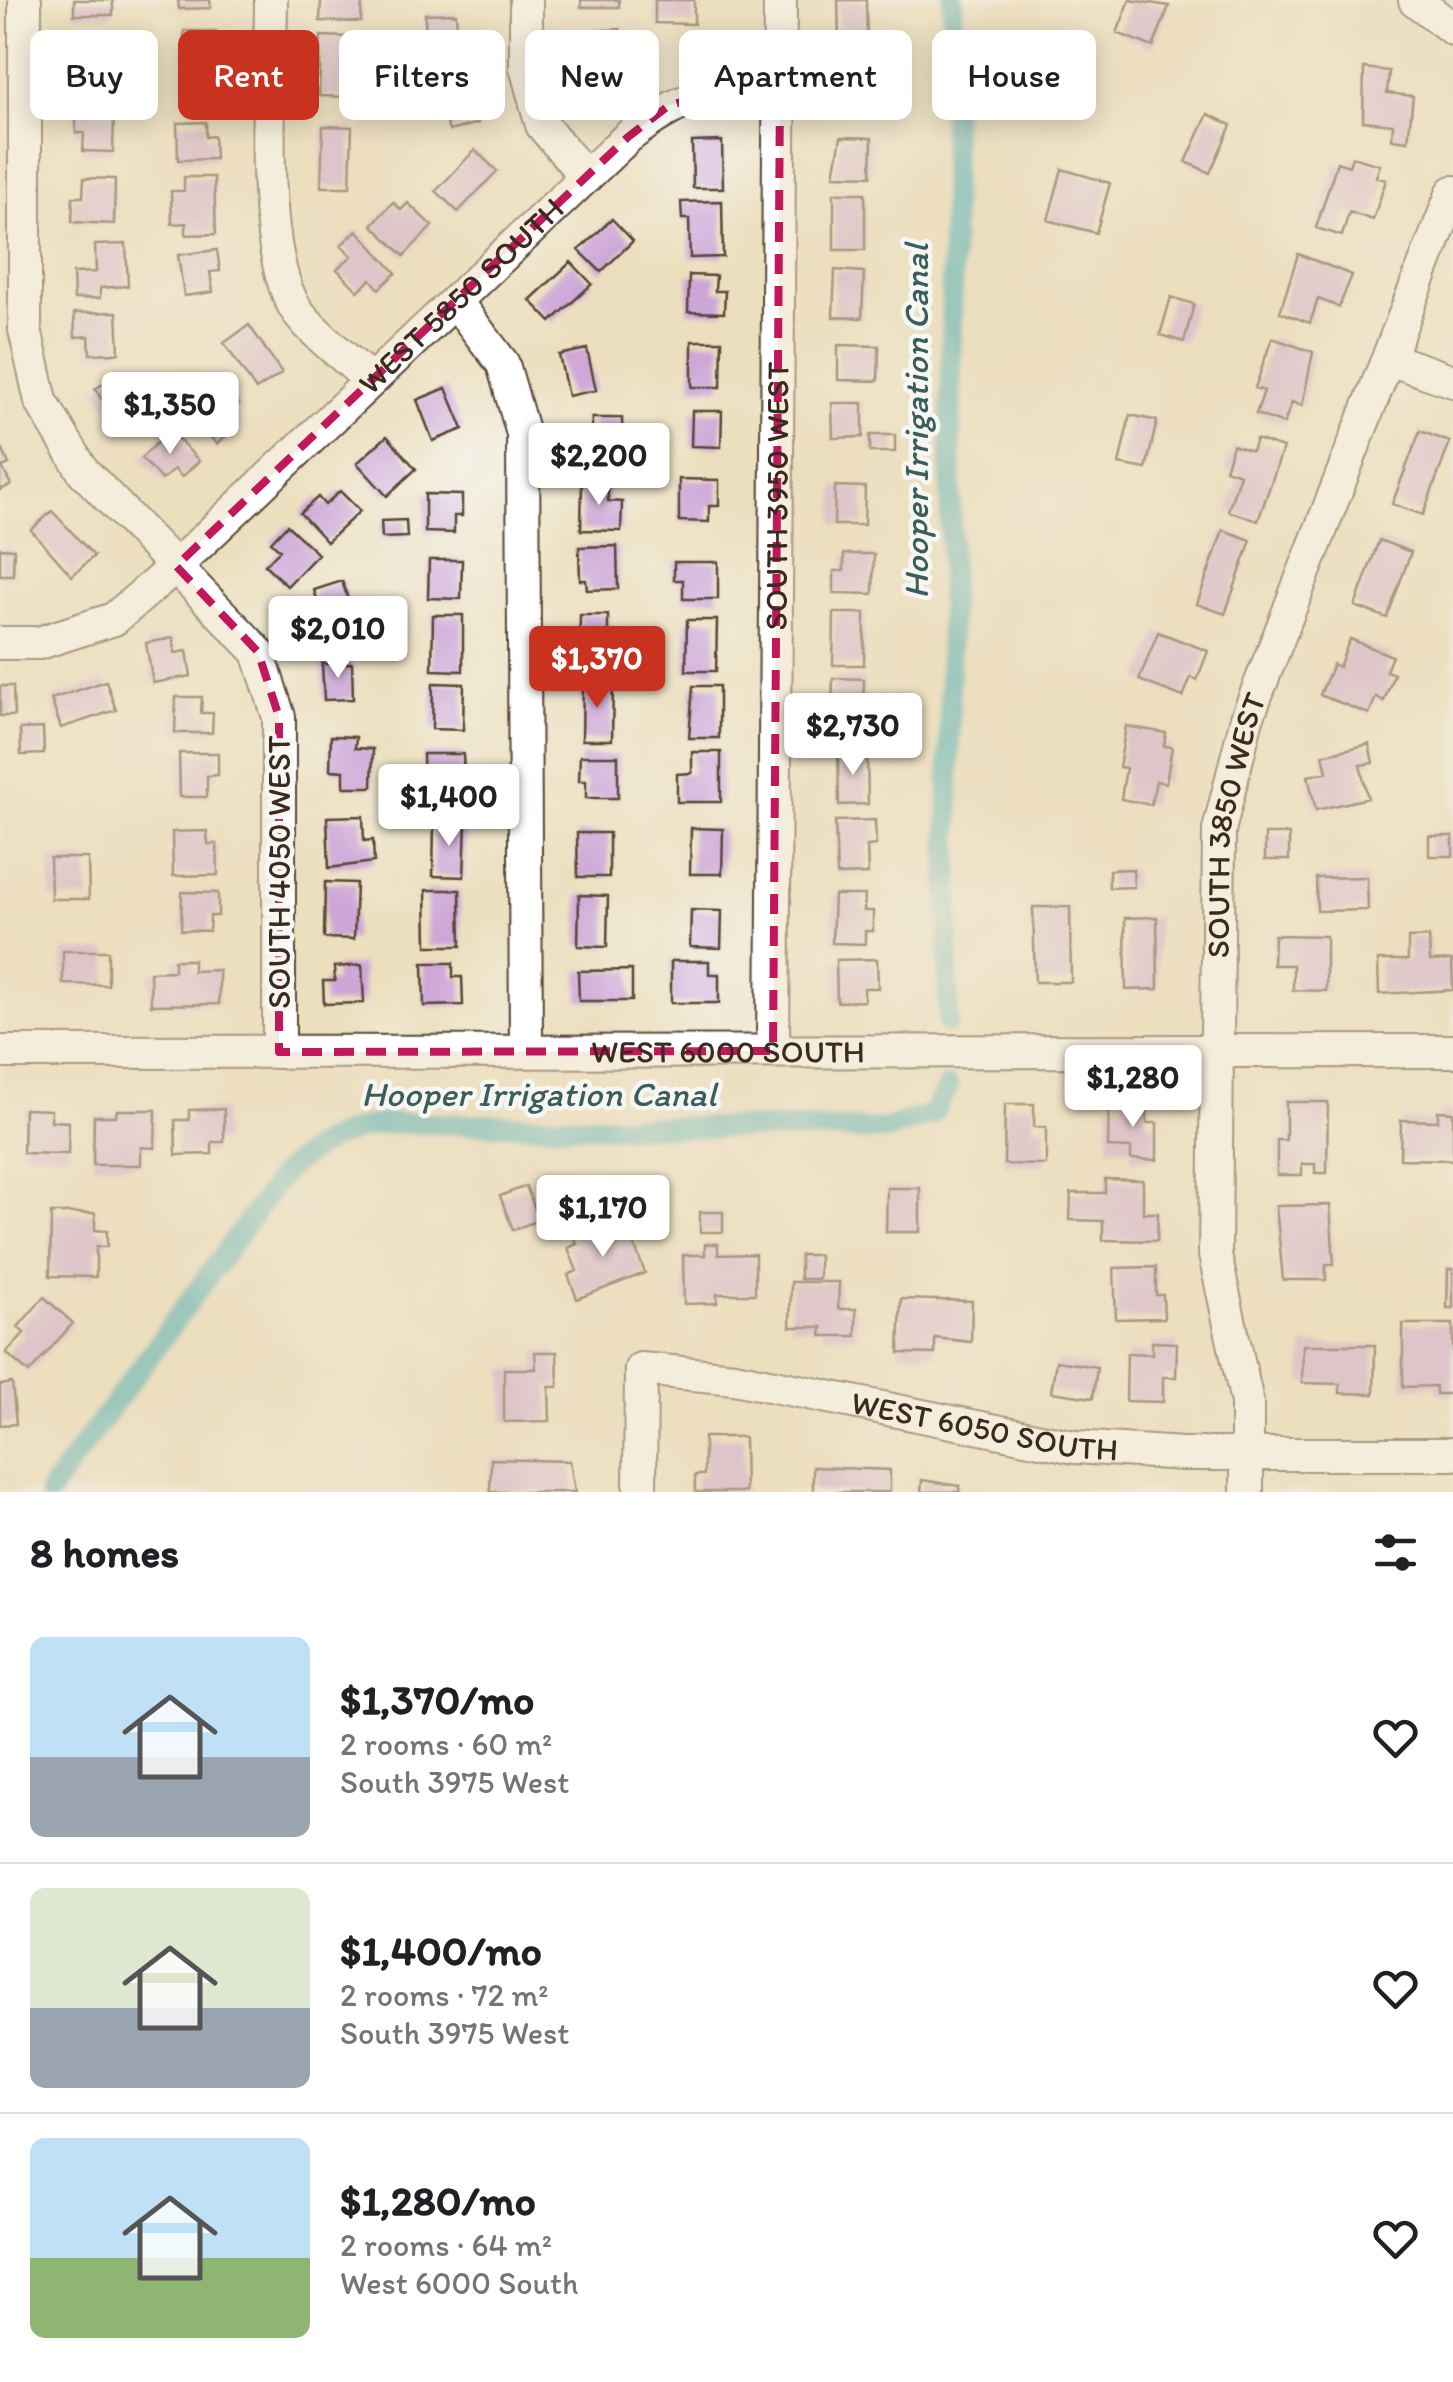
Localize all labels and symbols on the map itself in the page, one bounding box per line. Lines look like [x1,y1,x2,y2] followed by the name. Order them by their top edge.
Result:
[350,189,571,402] street label: WEST 5850 SOUTH
[895,241,937,599] water label: Hooper Irrigation Canal
[757,362,797,630] street label: SOUTH 3950 WEST
[89,372,251,457] pin: $1,350
[518,423,680,508] pin: $2,200
[257,596,419,681] pin: $2,010
[516,626,678,711] pin: $1,370
[1199,687,1274,958] street label: SOUTH 3850 WEST
[772,693,934,778] pin: $2,730
[260,735,298,1009] street label: SOUTH 4050 WEST
[368,764,530,849] pin: $1,400
[591,1032,865,1071] street label: WEST 6000 SOUTH
[1052,1045,1214,1130] pin: $1,280
[361,1073,719,1115] water label: Hooper Irrigation Canal
[522,1175,684,1260] pin: $1,170
[848,1383,1119,1469] street label: WEST 6050 SOUTH

